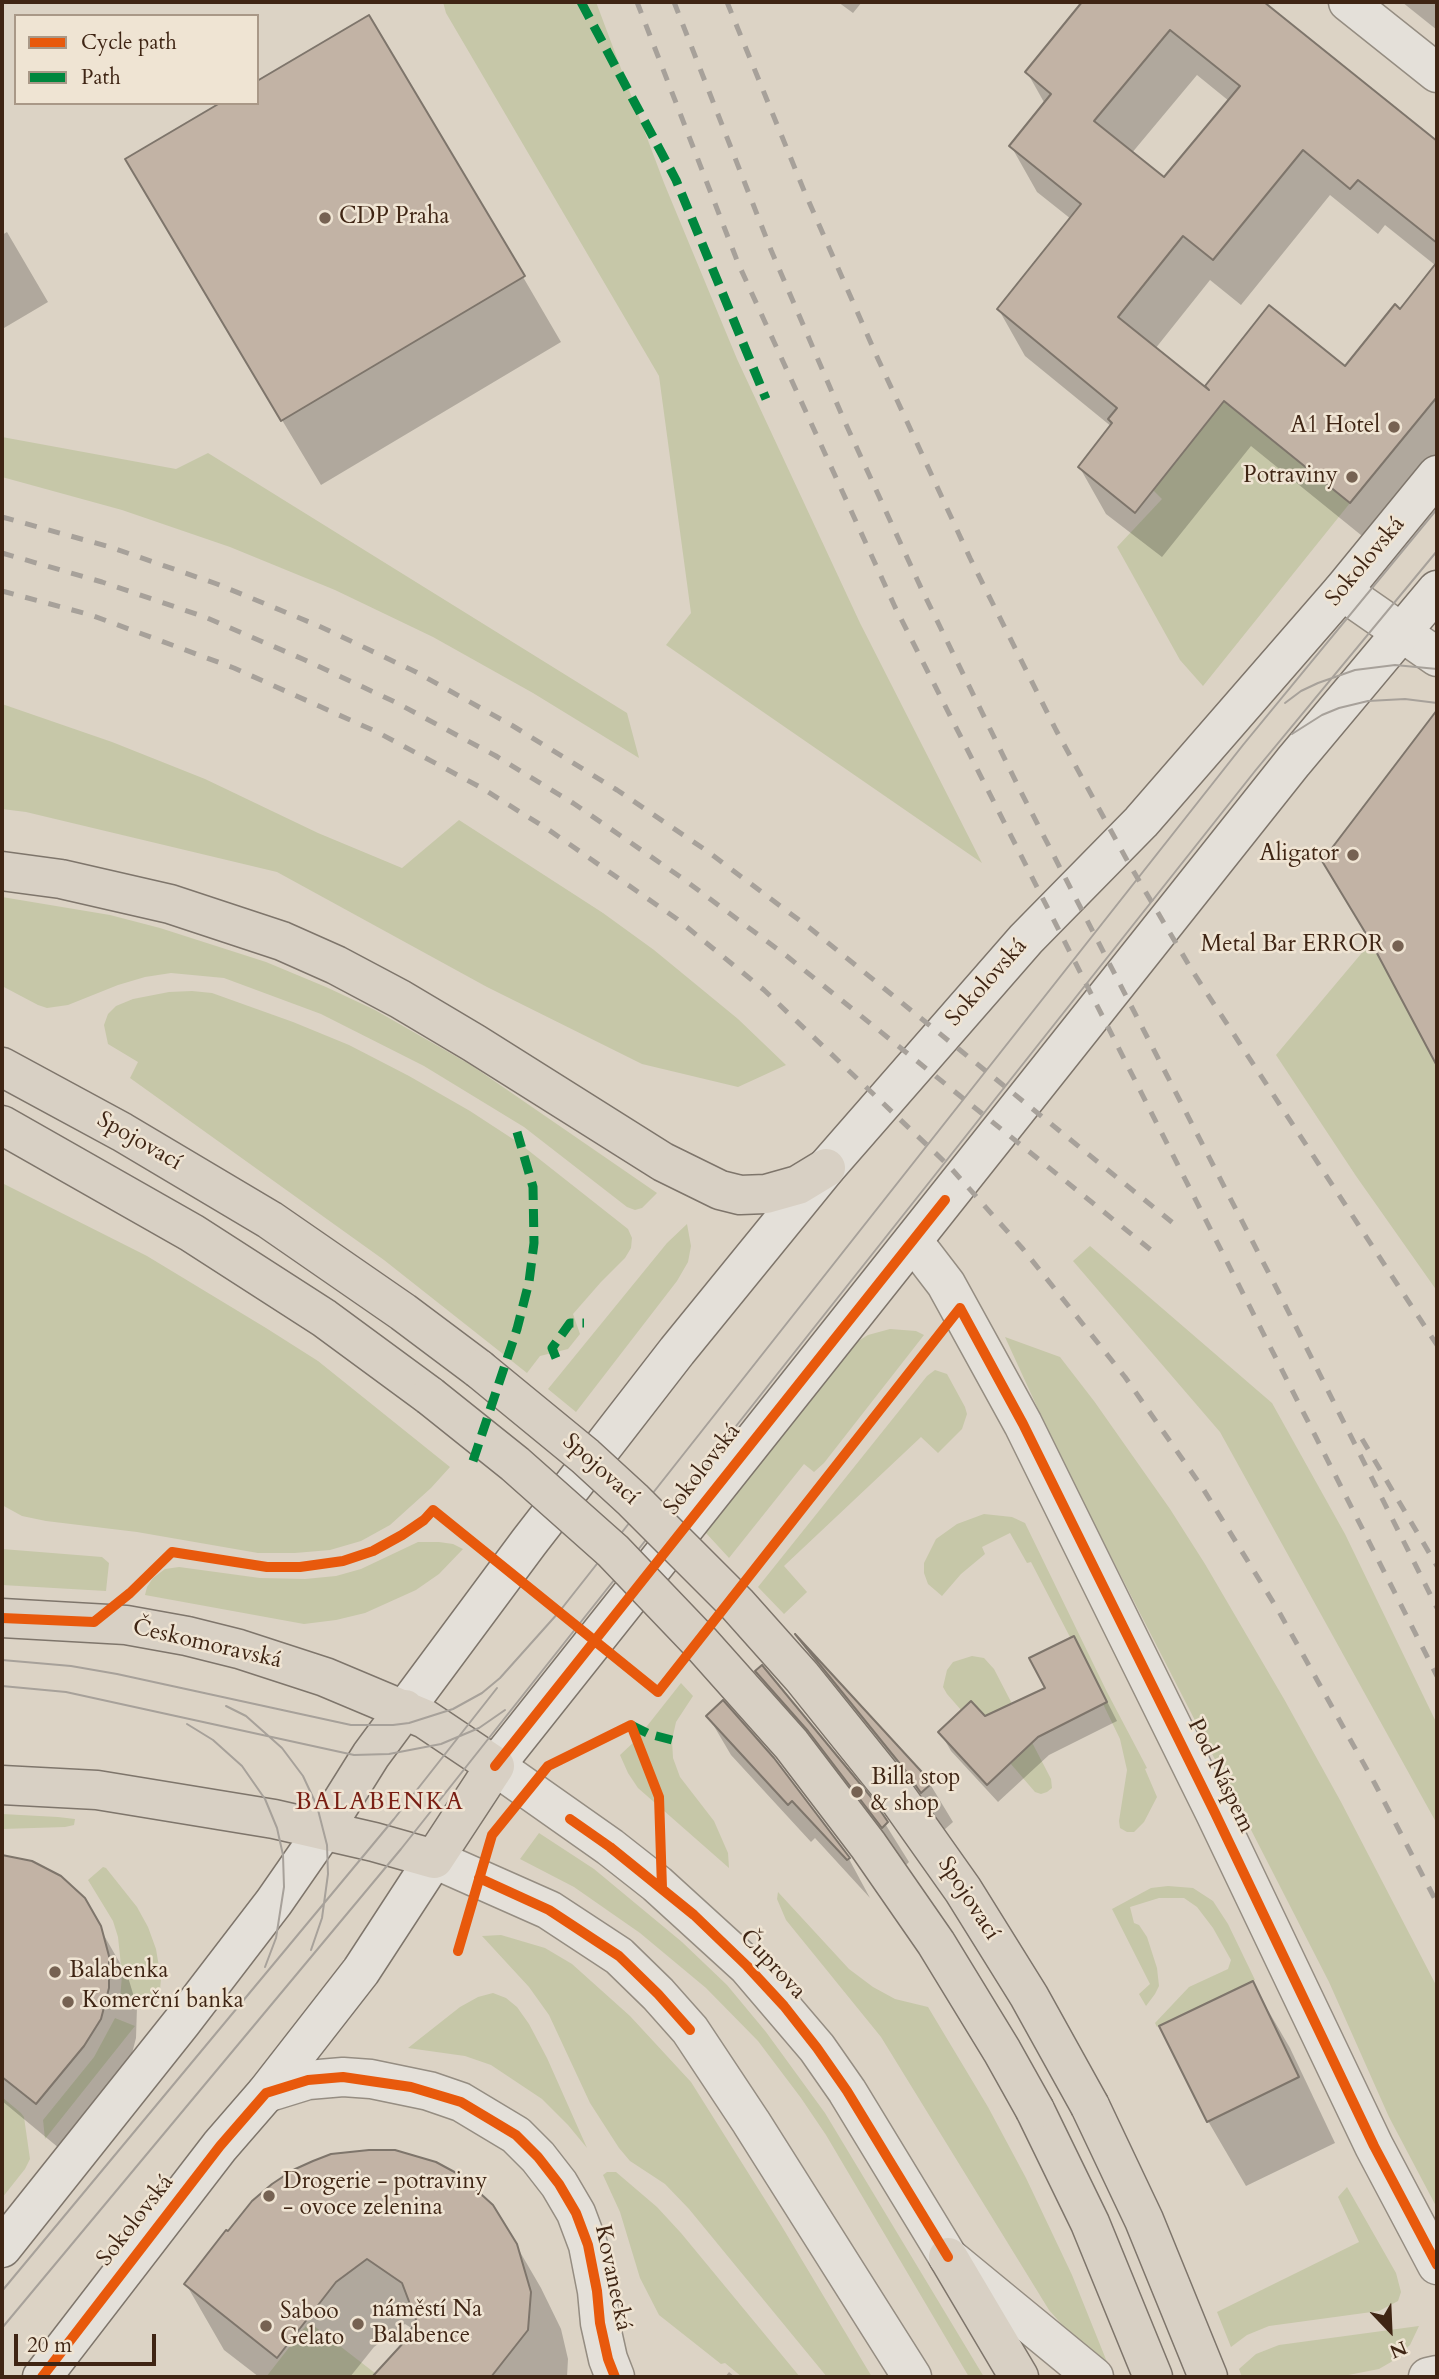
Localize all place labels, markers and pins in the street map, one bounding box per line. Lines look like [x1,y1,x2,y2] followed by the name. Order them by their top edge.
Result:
[339,204,450,232] place label: CDP Praha
[317,210,333,226] marker: CDP Praha
[1290,413,1380,441] place label: A1 Hotel
[1386,419,1402,435] marker: A1 Hotel
[1243,463,1338,491] place label: Potraviny
[1344,469,1360,485] marker: Potraviny
[1259,841,1339,869] place label: Aligator
[1345,847,1361,863] marker: Aligator
[1201,932,1384,960] place label: Metal Bar ERROR
[1390,938,1406,954] marker: Metal Bar ERROR
[871,1765,961,1819] place label: Billa stop & shop
[849,1784,865,1800] marker: Billa stop & shop
[69,1958,168,1986] place label: Balabenka
[47,1964,63,1980] marker: Balabenka
[82,1988,244,2016] place label: Komerční banka
[60,1994,76,2010] marker: Komerční banka
[283,2169,487,2223] place label: Drogerie - potraviny - ovoce zelenina
[261,2188,277,2204] marker: Drogerie - potraviny - ovoce zelenina
[372,2297,482,2351] place label: náměstí Na Balabence
[280,2299,344,2353] place label: Saboo Gelato
[350,2316,366,2332] marker: náměstí Na Balabence
[258,2318,274,2334] marker: Saboo Gelato

